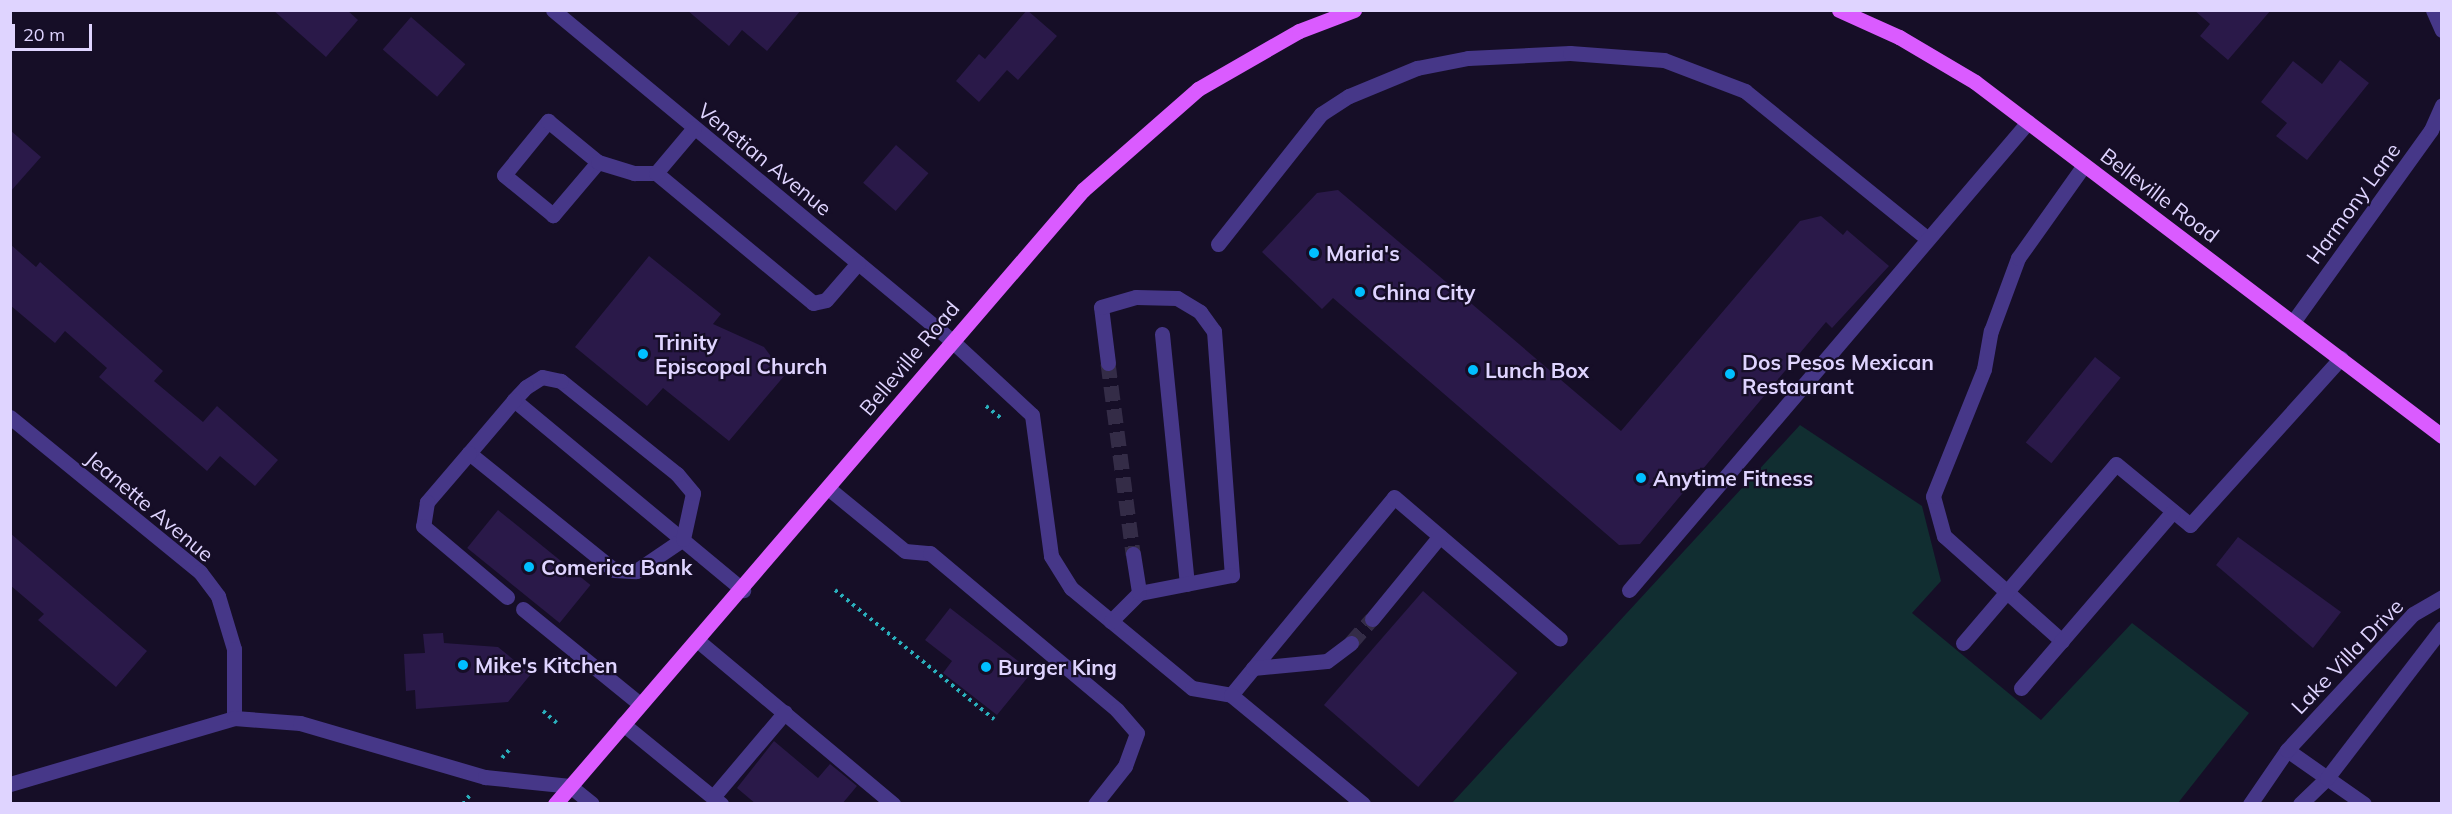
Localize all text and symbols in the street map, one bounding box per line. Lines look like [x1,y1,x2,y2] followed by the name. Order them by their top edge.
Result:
[15,12,94,50] scale bar
[23,23,65,46] text: 20 m
[693,97,837,221] street label: Venetian Avenue
[2301,138,2405,268] street label: Harmony Lane
[2096,142,2224,248] street label: Belleville Road
[1326,240,1400,266] place label: Maria's
[1307,246,1321,260] marker: Maria's
[1372,279,1475,305] place label: China City
[1353,285,1367,299] marker: China City
[854,296,964,420] street label: Belleville Road
[655,329,827,379] place label: Trinity Episcopal Church
[636,347,650,361] marker: Trinity Episcopal Church
[1742,349,1934,399] place label: Dos Pesos Mexican Restaurant
[1485,357,1589,383] place label: Lunch Box
[1466,363,1480,377] marker: Lunch Box
[1723,367,1737,381] marker: Dos Pesos Mexican Restaurant
[81,445,219,567] street label: Jeanette Avenue
[1653,465,1813,491] place label: Anytime Fitness
[1634,471,1648,485] marker: Anytime Fitness
[541,554,692,580] place label: Comerica Bank
[522,560,536,574] marker: Comerica Bank
[2286,593,2408,719] street label: Lake Villa Drive
[475,652,618,678] place label: Mike's Kitchen
[998,654,1117,680] place label: Burger King
[456,658,470,672] marker: Mike's Kitchen
[979,660,993,674] marker: Burger King

